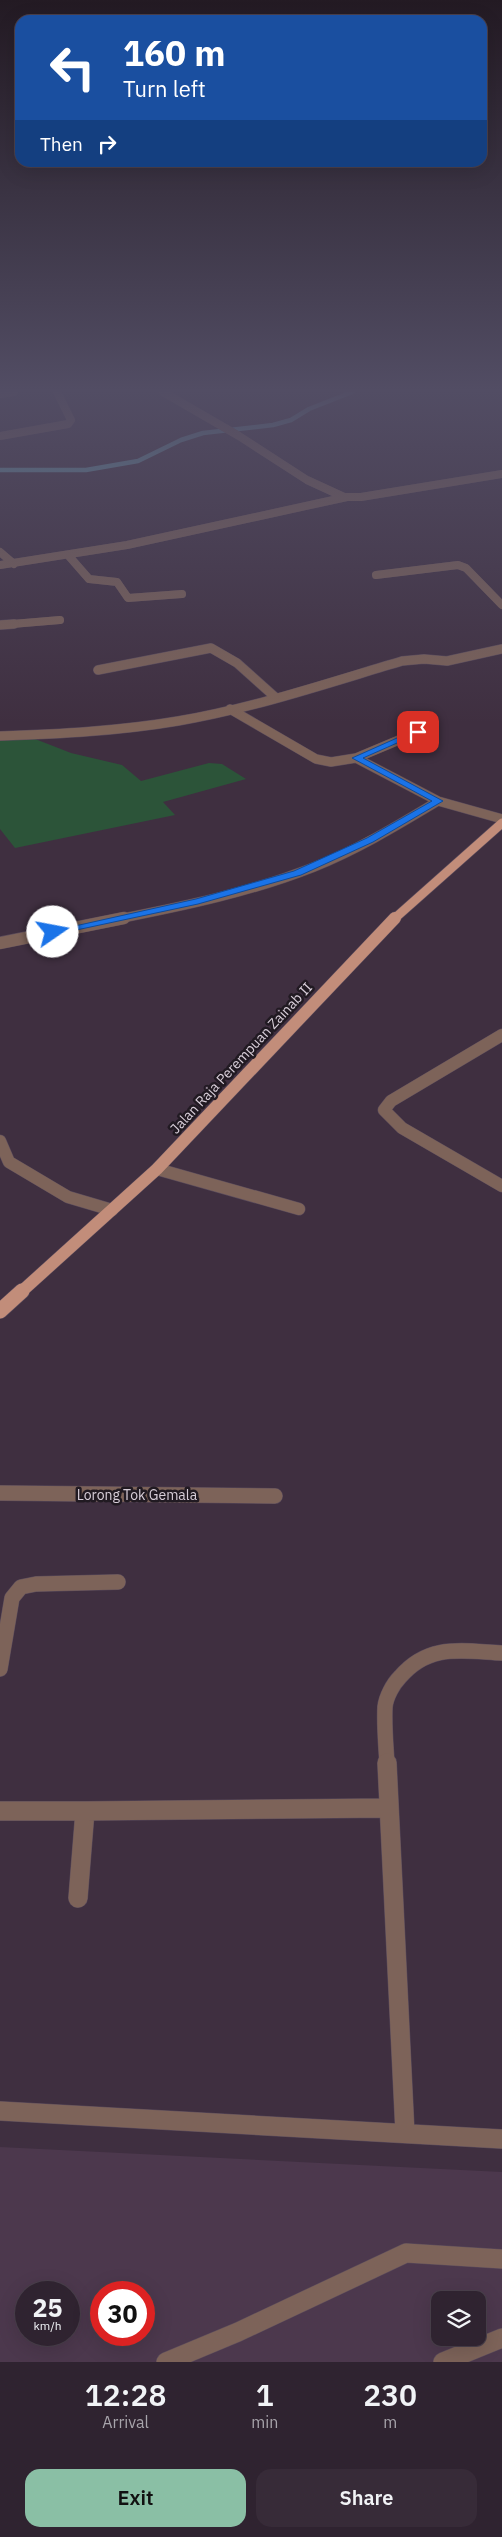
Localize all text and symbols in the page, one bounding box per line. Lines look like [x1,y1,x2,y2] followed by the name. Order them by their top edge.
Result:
[123,30,226,76] text: 160 m
[40,35,105,100] icon: left
[123,74,206,103] text: Turn left
[93,130,121,158] icon: right
[40,132,83,156] text: Then
[397,711,439,753] pin
[404,718,432,746] icon: arrive
[26,905,78,957] position arrow
[166,979,316,1137] street label: Jalan Raja Perempuan Zainab II
[77,1486,198,1504] street label: Lorong Tok Gemala
[90,2281,155,2346] speed limit sign: 30
[32,2291,63,2324] text: 25
[431,2291,486,2346] map controls
[431,2291,486,2346] button: layers
[33,2318,62,2333] text: km/h
[85,2375,166,2414] text: 12:28
[256,2375,274,2414] text: 1
[363,2375,417,2414] text: 230
[102,2412,149,2432] text: Arrival
[251,2412,278,2432] text: min
[383,2412,397,2432] text: m
[25,2469,246,2527] button: Exit
[256,2469,477,2527] button: Share

